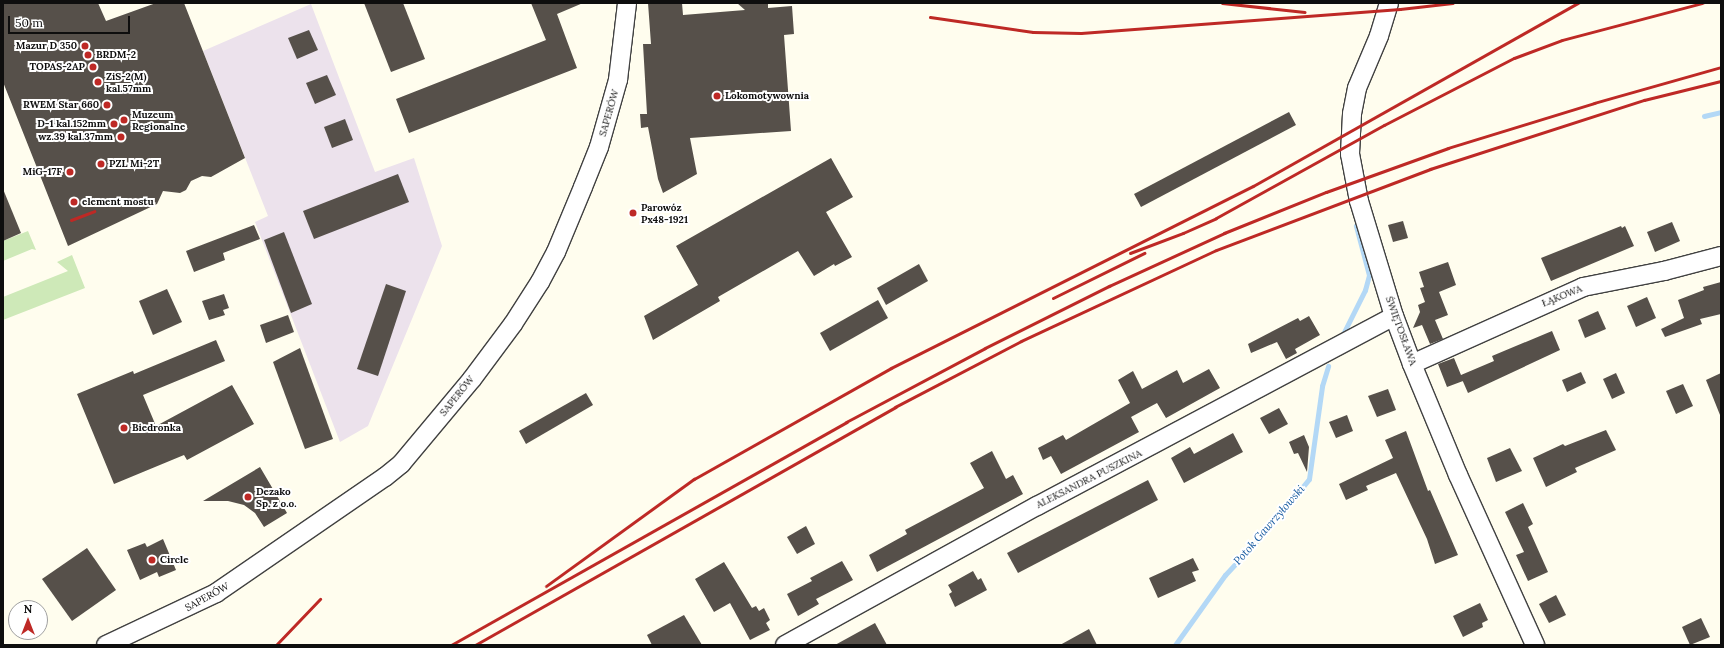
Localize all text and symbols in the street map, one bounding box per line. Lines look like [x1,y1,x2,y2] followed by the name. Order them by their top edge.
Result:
[10,8,132,34] scale bar
[15,15,43,30] text: 50 m
[16,40,77,52] place label: Mazur D 350
[80,41,90,51] marker: Mazur D 350
[96,49,136,61] place label: BRDM-2
[83,50,93,60] marker: BRDM-2
[30,61,85,73] place label: TOPAS-2AP
[88,62,98,72] marker: TOPAS-2AP
[106,70,151,94] place label: ZiS-2(M) kal.57mm
[93,77,103,87] marker: ZiS-2(M) kal.57mm
[597,88,621,138] street label: SAPERÓW
[725,90,809,102] place label: Lokomotywownia
[712,91,722,101] marker: Lokomotywownia
[23,99,99,111] place label: RWEM Star 660
[102,100,112,110] marker: RWEM Star 660
[132,108,185,132] place label: Muzeum Regionalne
[119,115,129,125] marker: Muzeum Regionalne
[37,118,106,130] place label: D-1 kal.152mm
[109,119,119,129] marker: D-1 kal.152mm
[38,131,113,143] place label: wz.39 kal.37mm
[116,132,126,142] marker: wz.39 kal.37mm
[109,158,159,170] place label: PZL Mi-2T
[96,159,106,169] marker: PZL Mi-2T
[23,166,62,178] place label: MiG-17F
[65,167,75,177] marker: MiG-17F
[82,196,154,208] place label: element mostu
[69,197,79,207] marker: element mostu
[641,201,688,224] place label: Parowóz Px48-1921
[628,208,638,218] marker: Parowóz Px48-1921
[1540,283,1584,309] street label: ŁĄKOWA
[1383,295,1419,367] street label: ŚWIĘTOSŁAWA
[437,374,477,418] street label: SAPERÓW
[132,422,181,434] place label: Biedronka
[119,423,129,433] marker: Biedronka
[1034,447,1144,511] street label: ALEKSANDRA PUSZKINA
[1231,482,1307,568] water label: Potok Gawrzyłowski
[256,485,297,508] place label: Dezako Sp. z o.o.
[243,492,253,502] marker: Dezako Sp. z o.o.
[160,554,189,566] place label: Circle
[147,555,157,565] marker: Circle
[183,580,231,614] street label: SAPERÓW
[8,600,48,640] north arrow
[24,602,32,616] text: N

